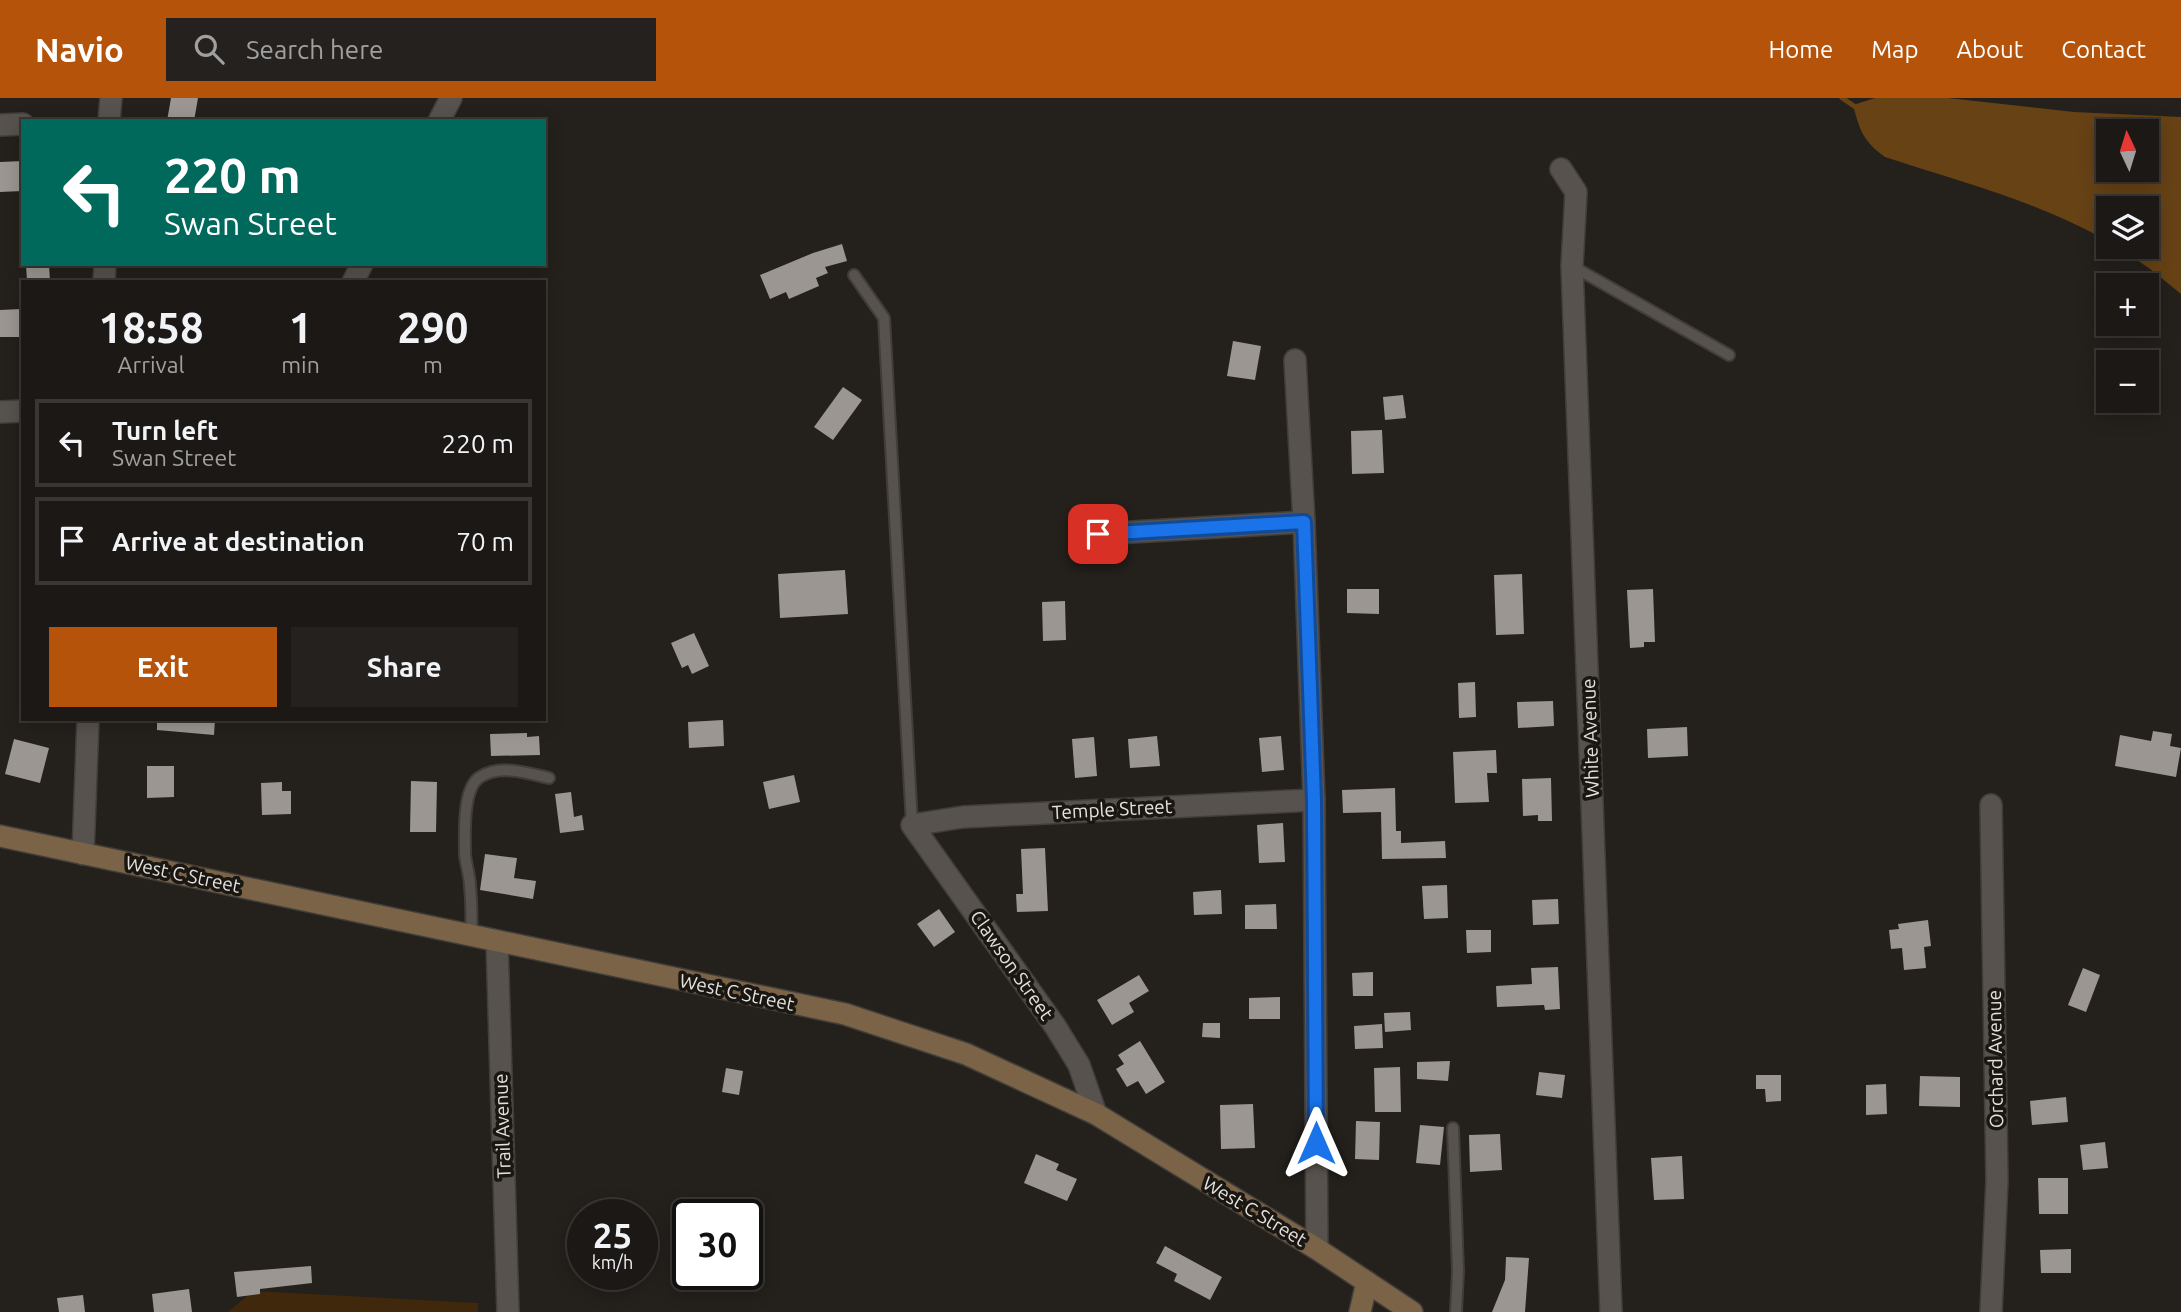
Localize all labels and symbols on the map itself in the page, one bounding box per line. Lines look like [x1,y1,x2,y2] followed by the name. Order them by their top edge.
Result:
[2096,119,2160,182] north arrow
[1068,504,1128,564] pin
[1577,678,1603,798] street label: White Avenue
[1051,795,1173,823] street label: Temple Street
[124,851,243,897] street label: West C Street
[966,906,1058,1024] street label: Clawson Street
[678,969,797,1015] street label: West C Street
[1983,990,2007,1128] street label: Orchard Avenue
[489,1073,515,1179] street label: Trail Avenue
[1279,1106,1353,1180] position arrow
[1199,1171,1311,1251] street label: West C Street
[672,1199,763,1290] speed limit sign: 30

